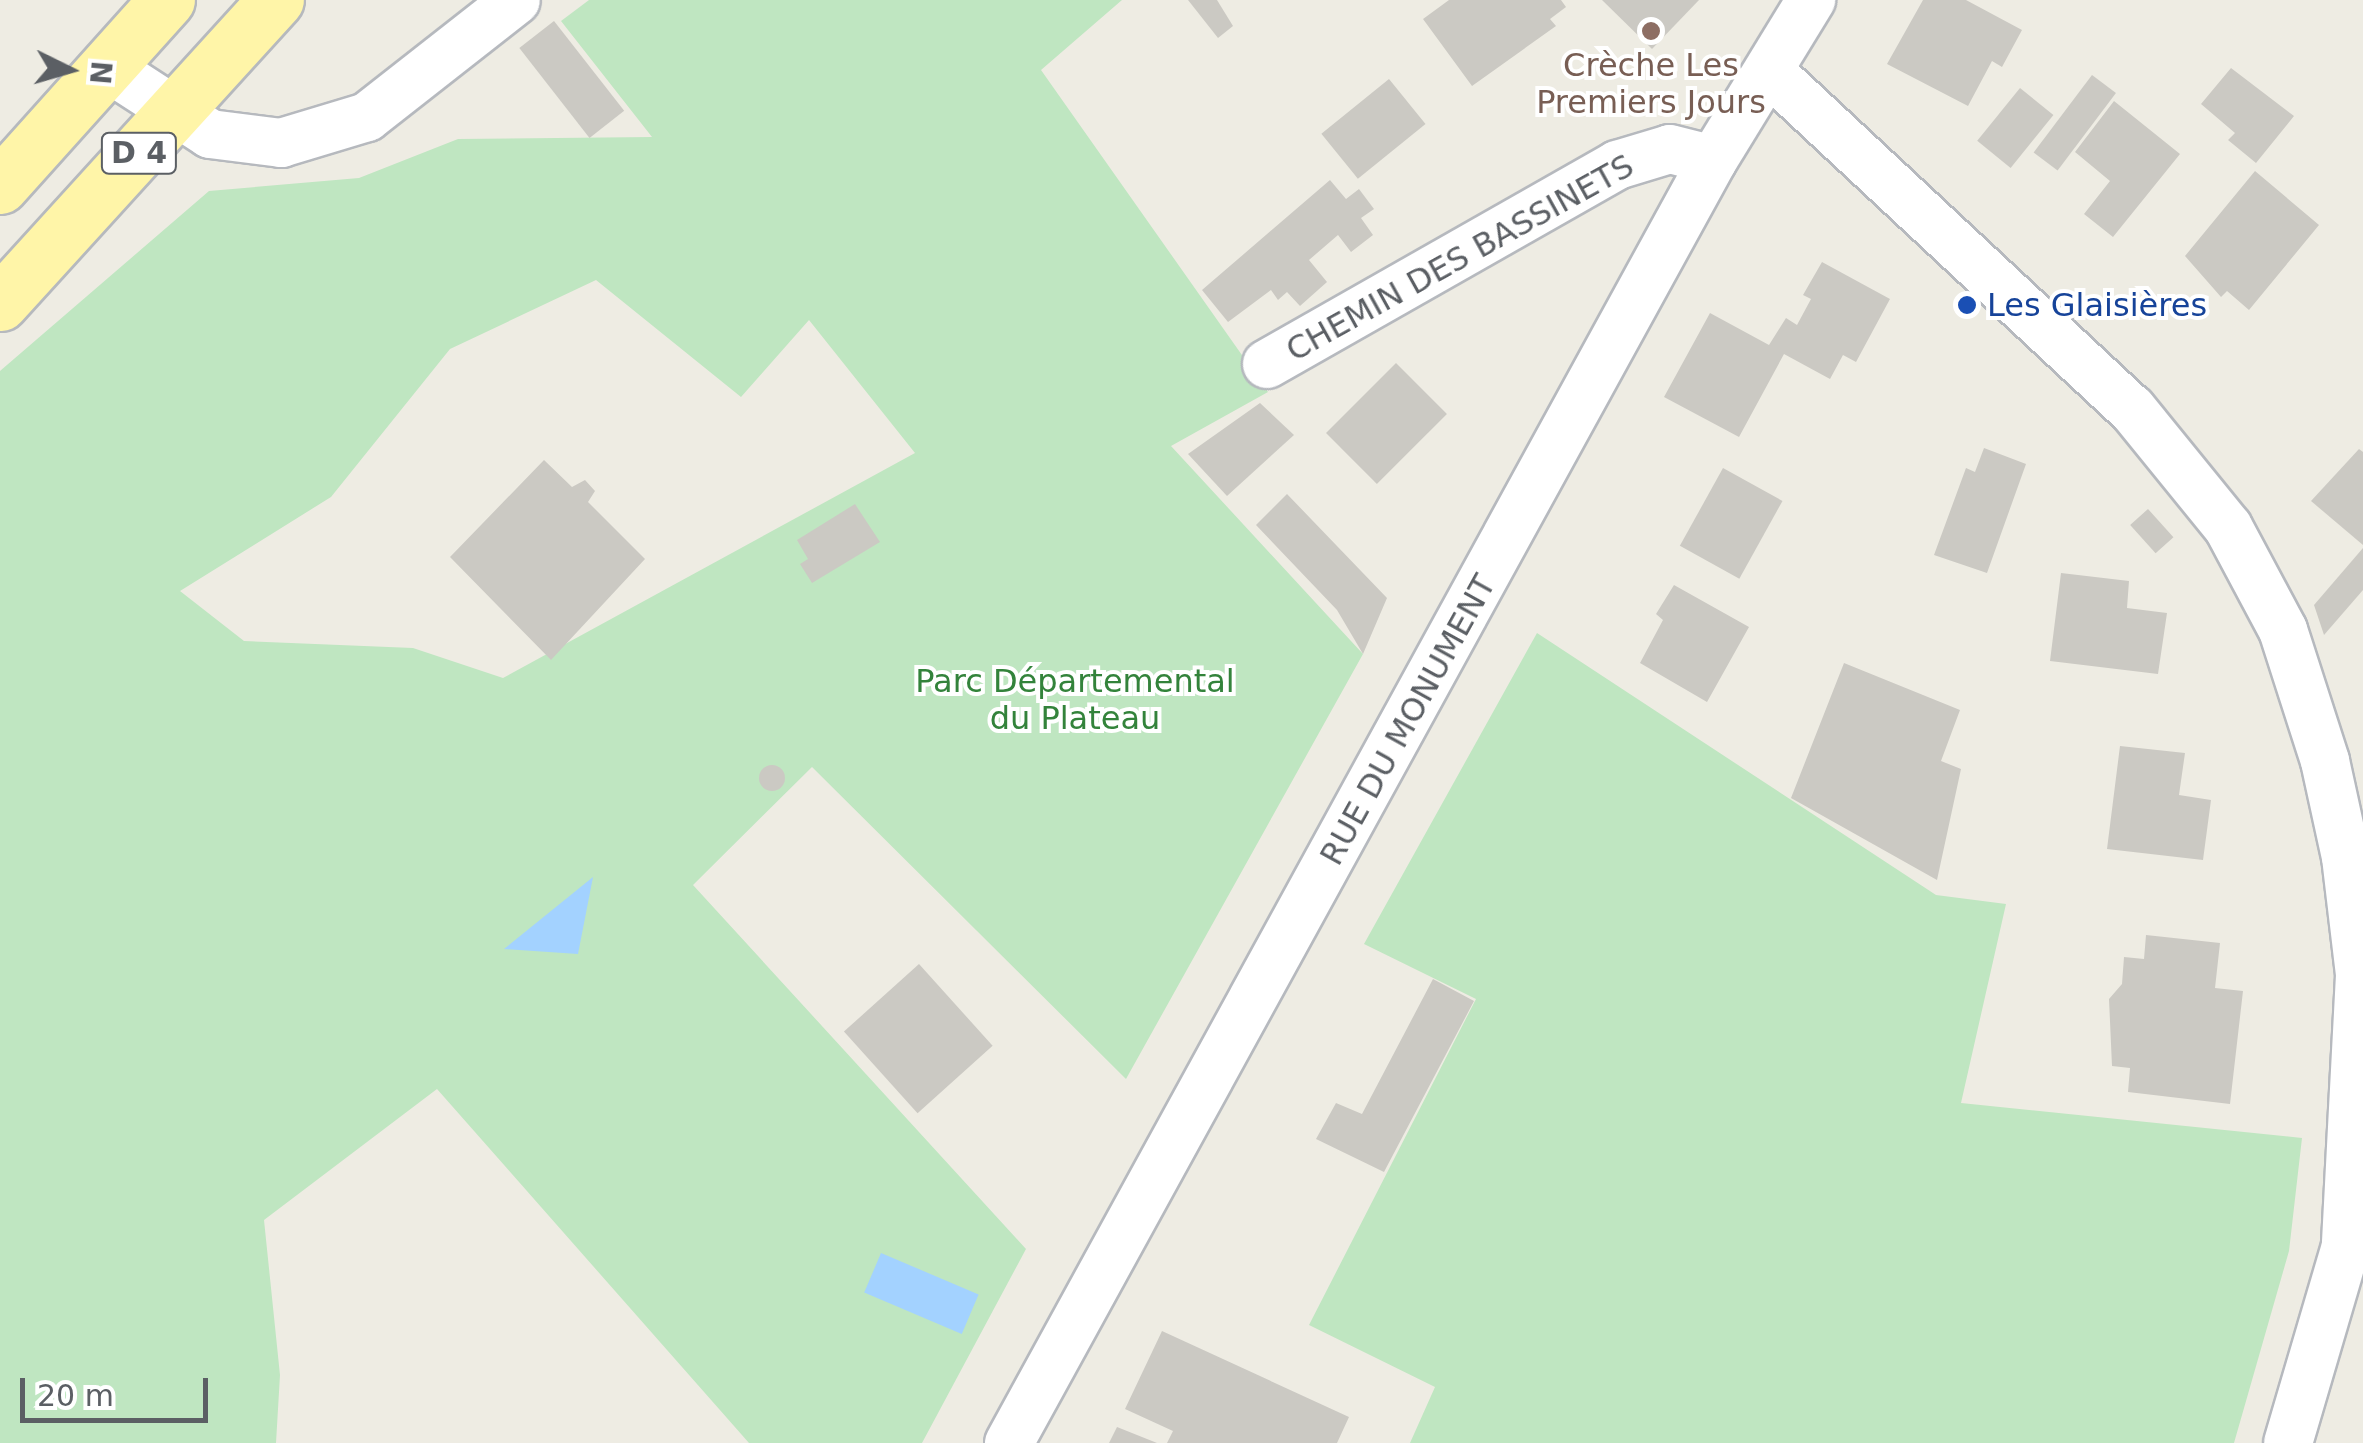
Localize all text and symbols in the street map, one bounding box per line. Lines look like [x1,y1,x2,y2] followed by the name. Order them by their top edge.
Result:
[20,20,120,120] north arrow
[1640,20,1662,42] marker: Crèche Les Premiers Jours
[1536,47,1766,122] place label: Crèche Les Premiers Jours
[83,60,118,86] text: N
[99,128,179,178] road number: D 4
[1280,146,1640,370] street label: CHEMIN DES BASSINETS
[1987,286,2207,324] place label: Les Glaisières
[1956,294,1978,316] marker: Les Glaisières
[1312,568,1504,872] street label: RUE DU MONUMENT
[915,663,1235,738] park label: Parc Départemental du Plateau
[25,1358,212,1420] scale bar
[37,1378,114,1413] text: 20 m

